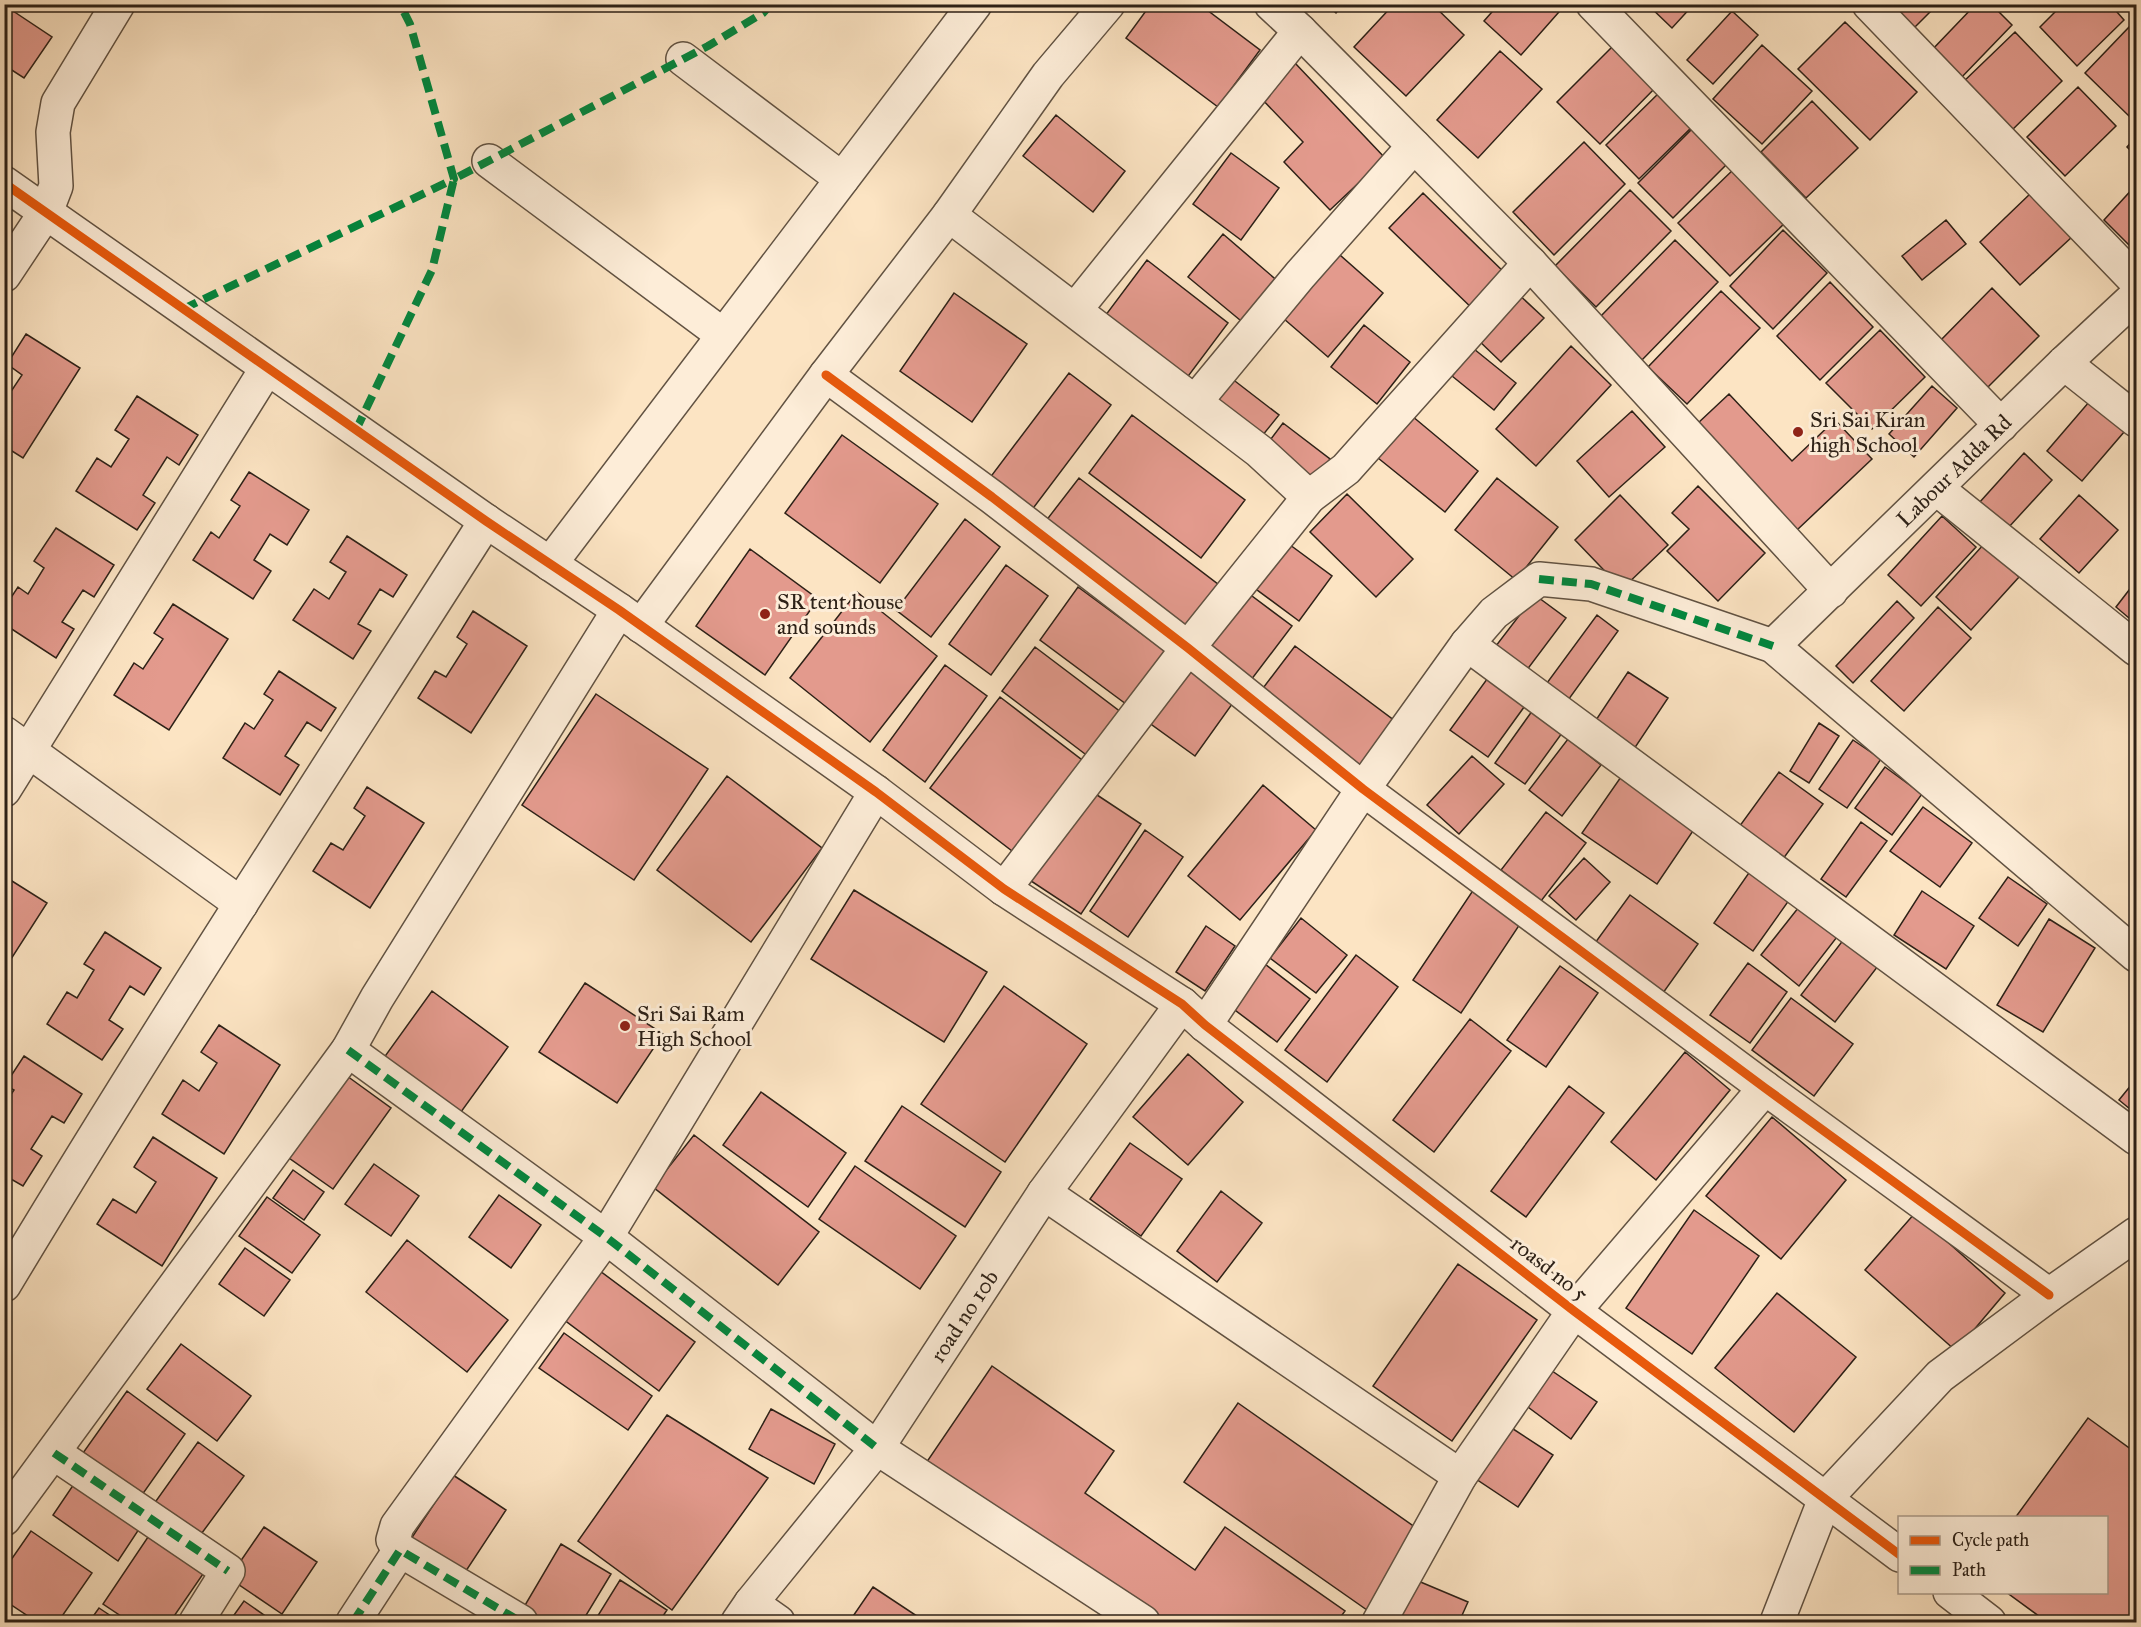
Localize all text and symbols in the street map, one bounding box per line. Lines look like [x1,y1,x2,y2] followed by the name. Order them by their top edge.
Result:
[1810,406,1926,458] place label: Sri Sai Kiran high School
[1891,409,2017,532] street label: Labour Adda Rd
[1791,425,1805,439] marker: Sri Sai Kiran high School
[777,588,903,640] place label: SR tent house and sounds
[758,607,772,621] marker: SR tent house and sounds
[637,1000,752,1052] place label: Sri Sai Ram High School
[618,1019,632,1033] marker: Sri Sai Ram High School
[1506,1230,1594,1307] street label: roasd no 5
[924,1265,1004,1367] street label: road no 10b
[1898,1516,2108,1594] legend
[1952,1529,2029,1551] text: Cycle path
[1952,1559,1986,1581] text: Path

